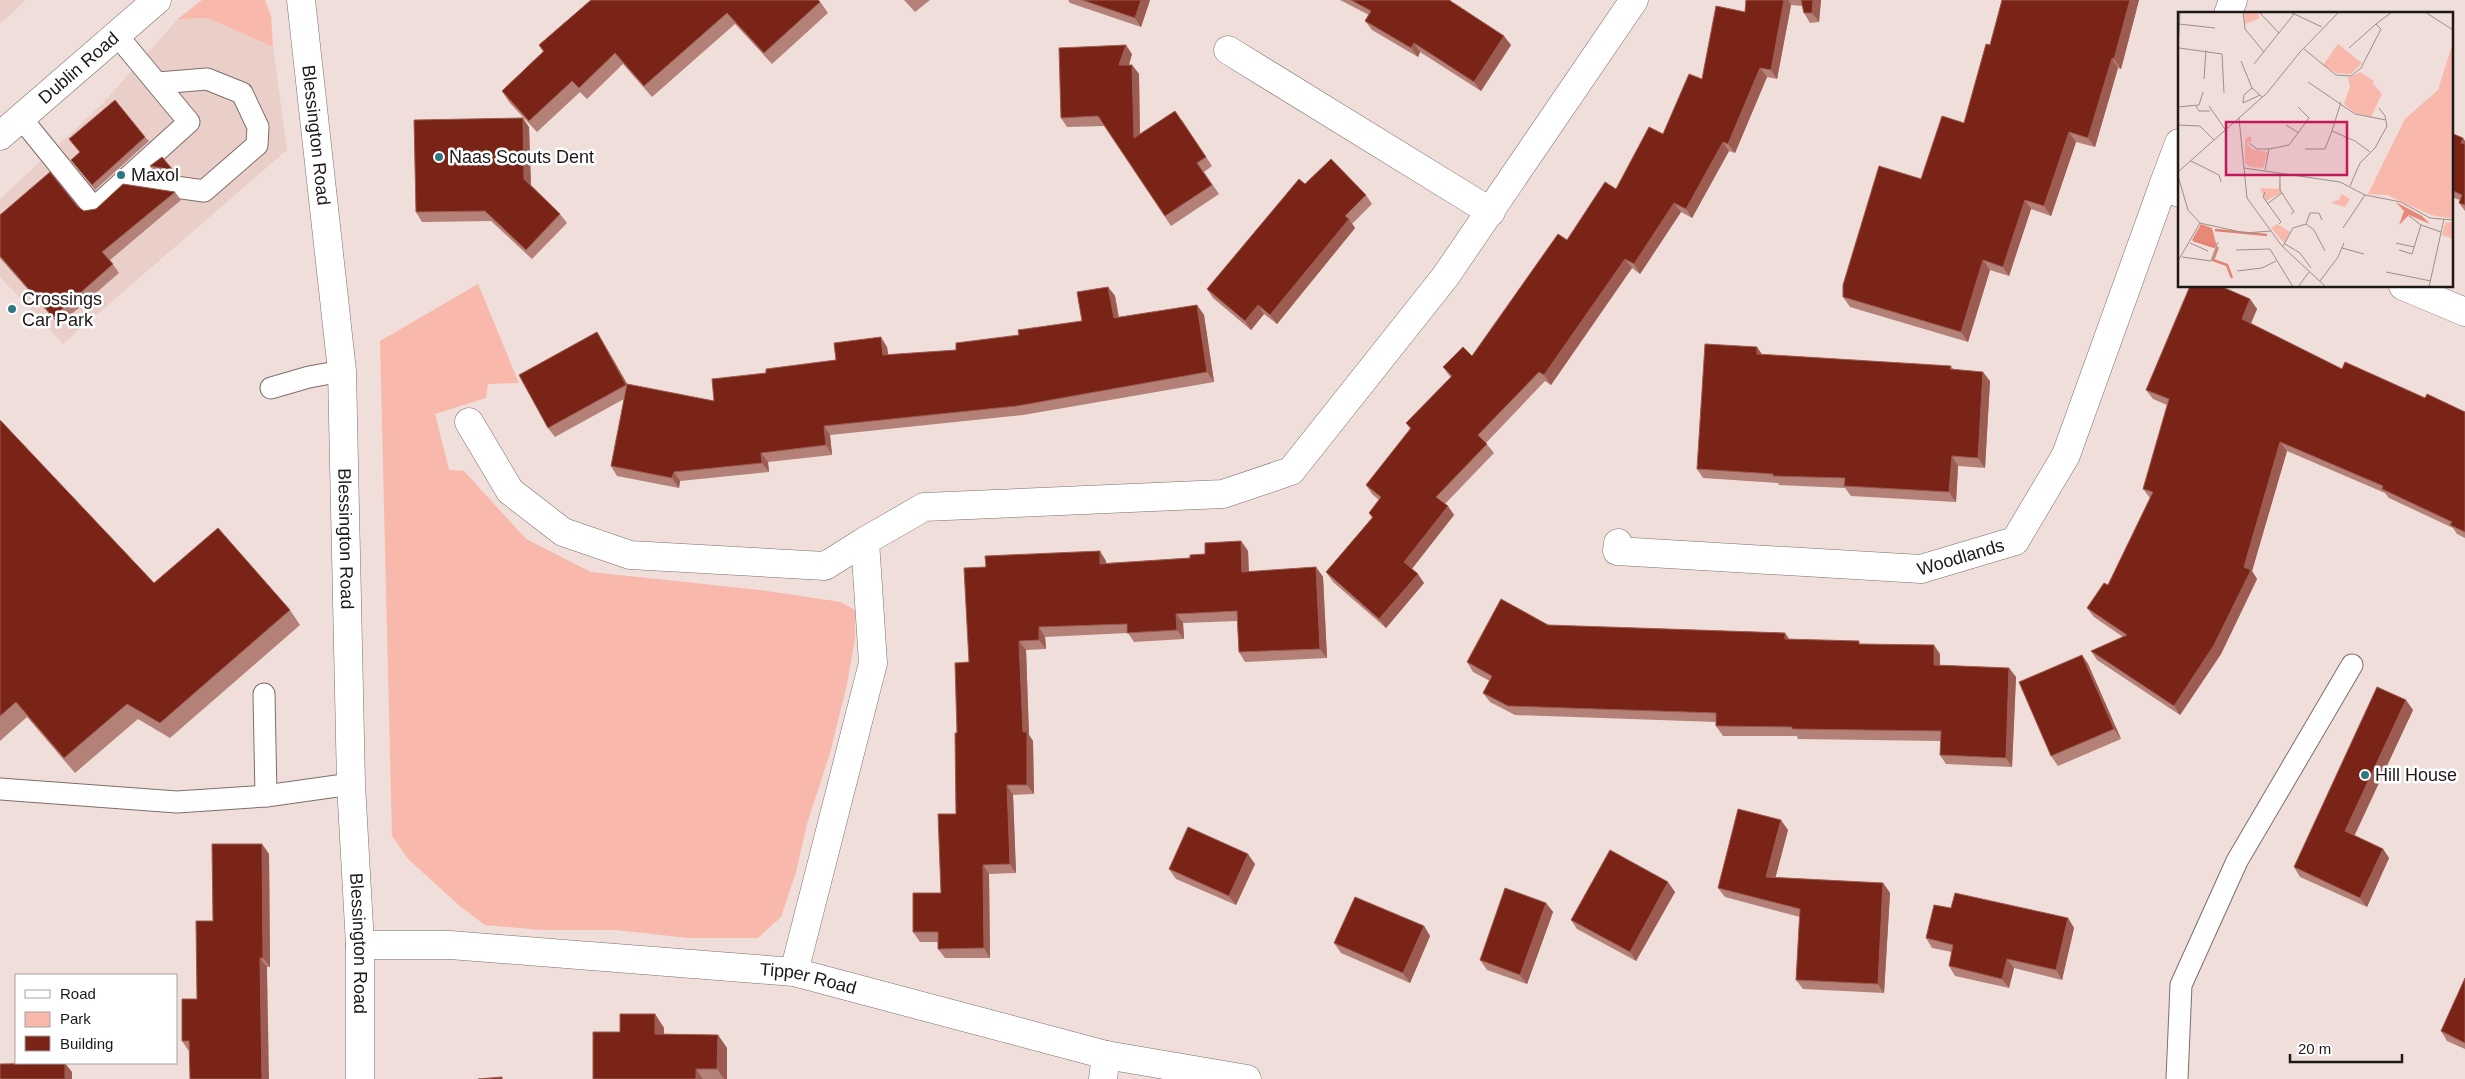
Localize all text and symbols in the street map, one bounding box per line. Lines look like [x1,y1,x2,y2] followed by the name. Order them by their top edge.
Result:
[2178,12,2452,288] inset map
[35,28,123,108] street label: Dublin Road
[298,64,334,206] street label: Blessington Road
[449,147,594,167] place label: Naas Scouts Dent
[433,151,445,163] marker: Naas Scouts Dent
[131,165,179,185] place label: Maxol
[115,169,127,181] marker: Maxol
[22,289,102,330] place label: Crossings Car Park
[6,303,18,315] marker: Crossings Car Park
[334,468,357,609] street label: Blessington Road
[1915,535,2007,580] street label: Woodlands
[2375,765,2457,785] place label: Hill House
[2359,769,2371,781] marker: Hill House
[346,872,370,1014] street label: Blessington Road
[759,959,859,998] street label: Tipper Road
[15,974,178,1064] legend
[60,985,96,1002] text: Road
[60,1010,91,1027] text: Park
[2290,1032,2402,1064] scale bar
[60,1035,113,1052] text: Building
[2298,1040,2331,1057] text: 20 m

